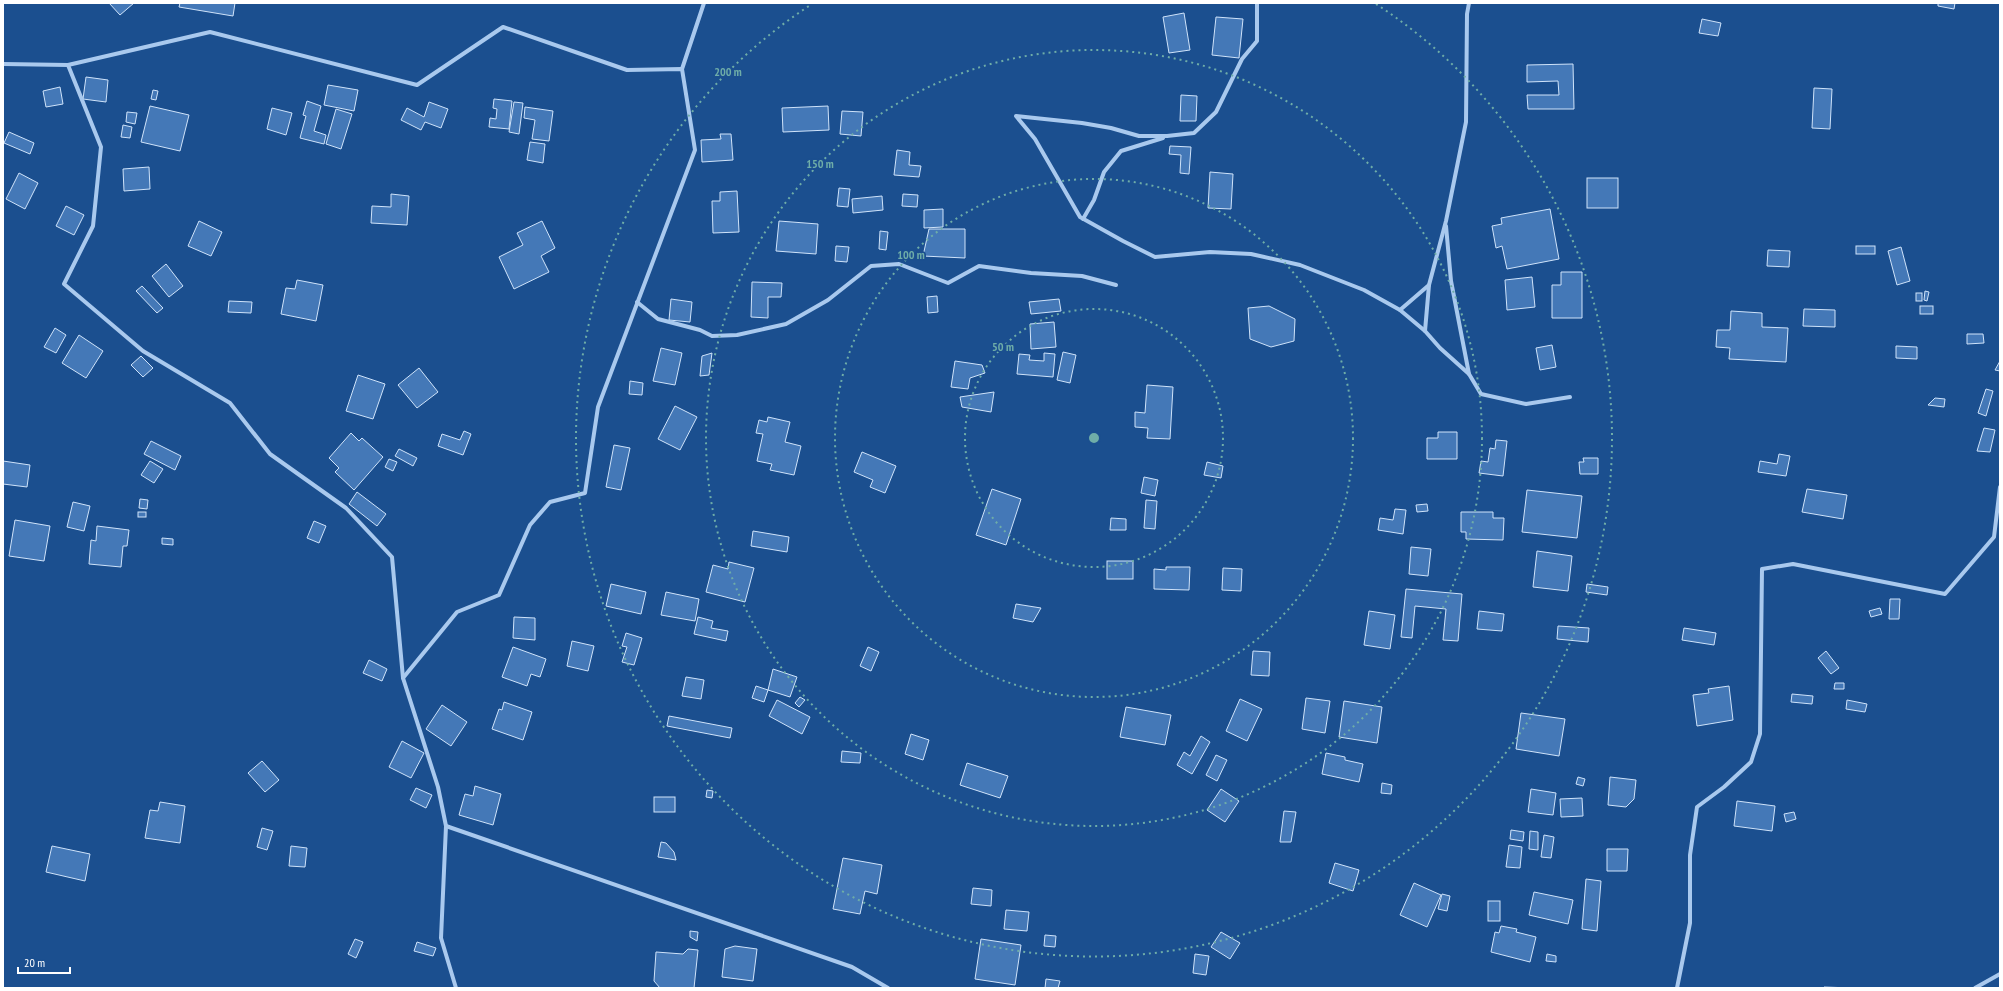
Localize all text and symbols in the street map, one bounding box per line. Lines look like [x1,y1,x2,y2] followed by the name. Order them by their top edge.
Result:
[714,64,742,79] text: 200 m
[806,156,834,171] text: 150 m
[897,247,925,262] text: 100 m
[992,339,1014,354] text: 50 m
[1087,431,1101,445] centre of rings
[18,949,70,975] scale bar
[24,955,45,970] text: 20 m

